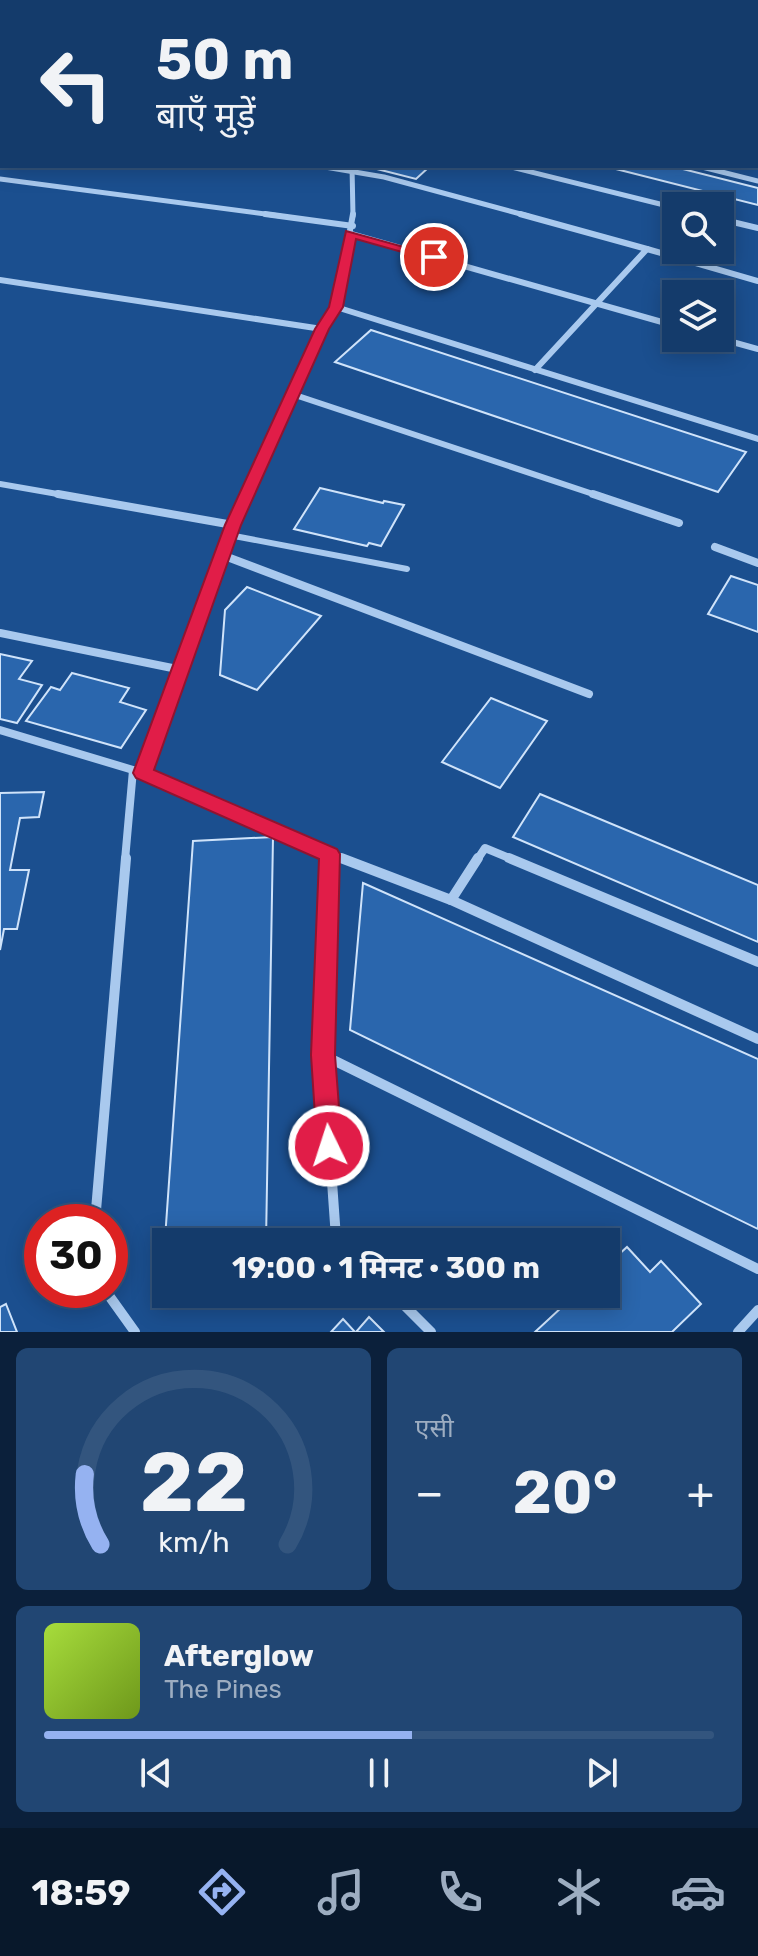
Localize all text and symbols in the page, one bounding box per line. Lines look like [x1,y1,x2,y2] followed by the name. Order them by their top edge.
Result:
[156,27,293,93] text: 50 m
[24,32,128,136] icon: left
[156,94,255,137] text: बाएँ मुड़ें
[662,192,734,352] map controls
[662,192,734,264] button: search
[400,223,468,291] pin
[412,235,456,279] icon: arrive
[662,280,734,352] button: layers
[287,1104,371,1188] position arrow
[24,1204,128,1308] speed limit sign: 30
[232,1250,540,1286] text: 19:00 · 1 मिनट · 300 m
[415,1413,454,1444] text: एसी
[139,1433,248,1532] text: 22
[513,1457,617,1528] text: 20°
[415,1467,444,1519] text: −
[687,1467,714,1519] text: +
[158,1525,229,1559] text: km/h
[164,1638,314,1674] text: Afterglow
[164,1674,282,1705] text: The Pines
[134,1751,178,1795] icon: previous
[357,1751,401,1795] icon: pause
[580,1751,624,1795] icon: next
[194,1864,250,1920] icon: directions
[313,1864,369,1920] icon: music
[432,1864,488,1920] icon: phone
[551,1864,607,1920] icon: climate
[670,1864,726,1920] icon: car
[32,1871,131,1914] text: 18:59

